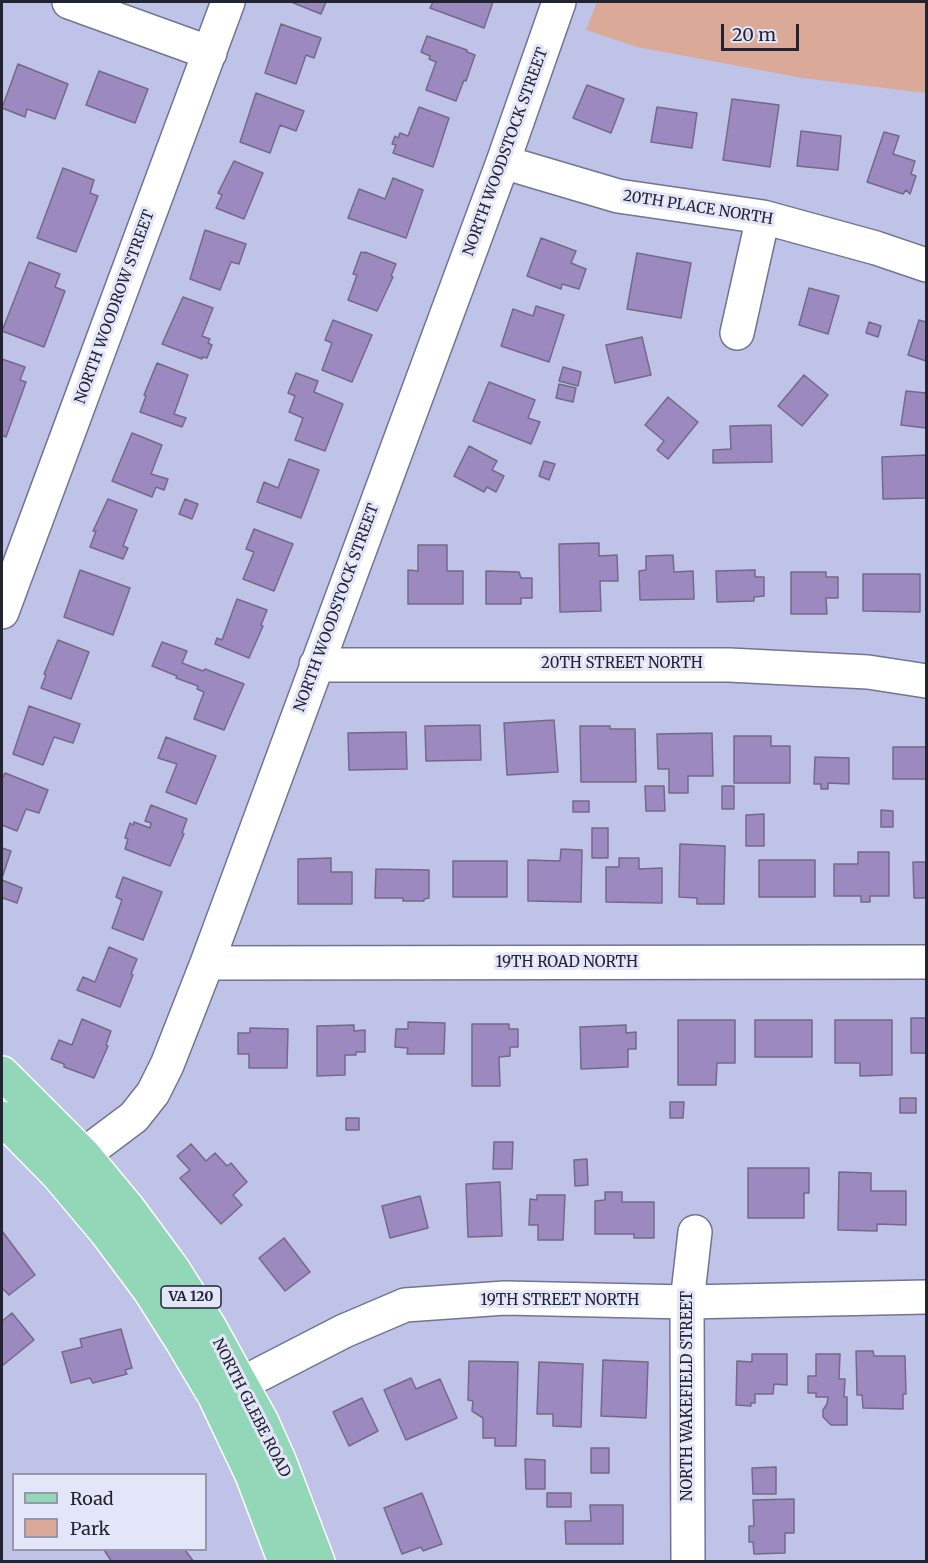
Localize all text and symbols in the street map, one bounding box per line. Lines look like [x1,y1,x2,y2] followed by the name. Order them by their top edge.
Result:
[724,12,802,50] scale bar
[732,23,776,46] text: 20 m
[460,46,552,258] street label: NORTH WOODSTOCK STREET
[622,187,774,229] street label: 20TH PLACE NORTH
[72,208,158,406] street label: NORTH WOODROW STREET
[291,502,383,714] street label: NORTH WOODSTOCK STREET
[541,655,703,673] street label: 20TH STREET NORTH
[496,954,638,972] street label: 19TH ROAD NORTH
[161,1286,221,1308] road number: VA 120
[679,1291,697,1501] street label: NORTH WAKEFIELD STREET
[481,1292,639,1310] street label: 19TH STREET NORTH
[208,1336,294,1480] street label: NORTH GLEBE ROAD
[12,1473,207,1551] legend
[70,1487,114,1510] text: Road
[70,1517,110,1540] text: Park

